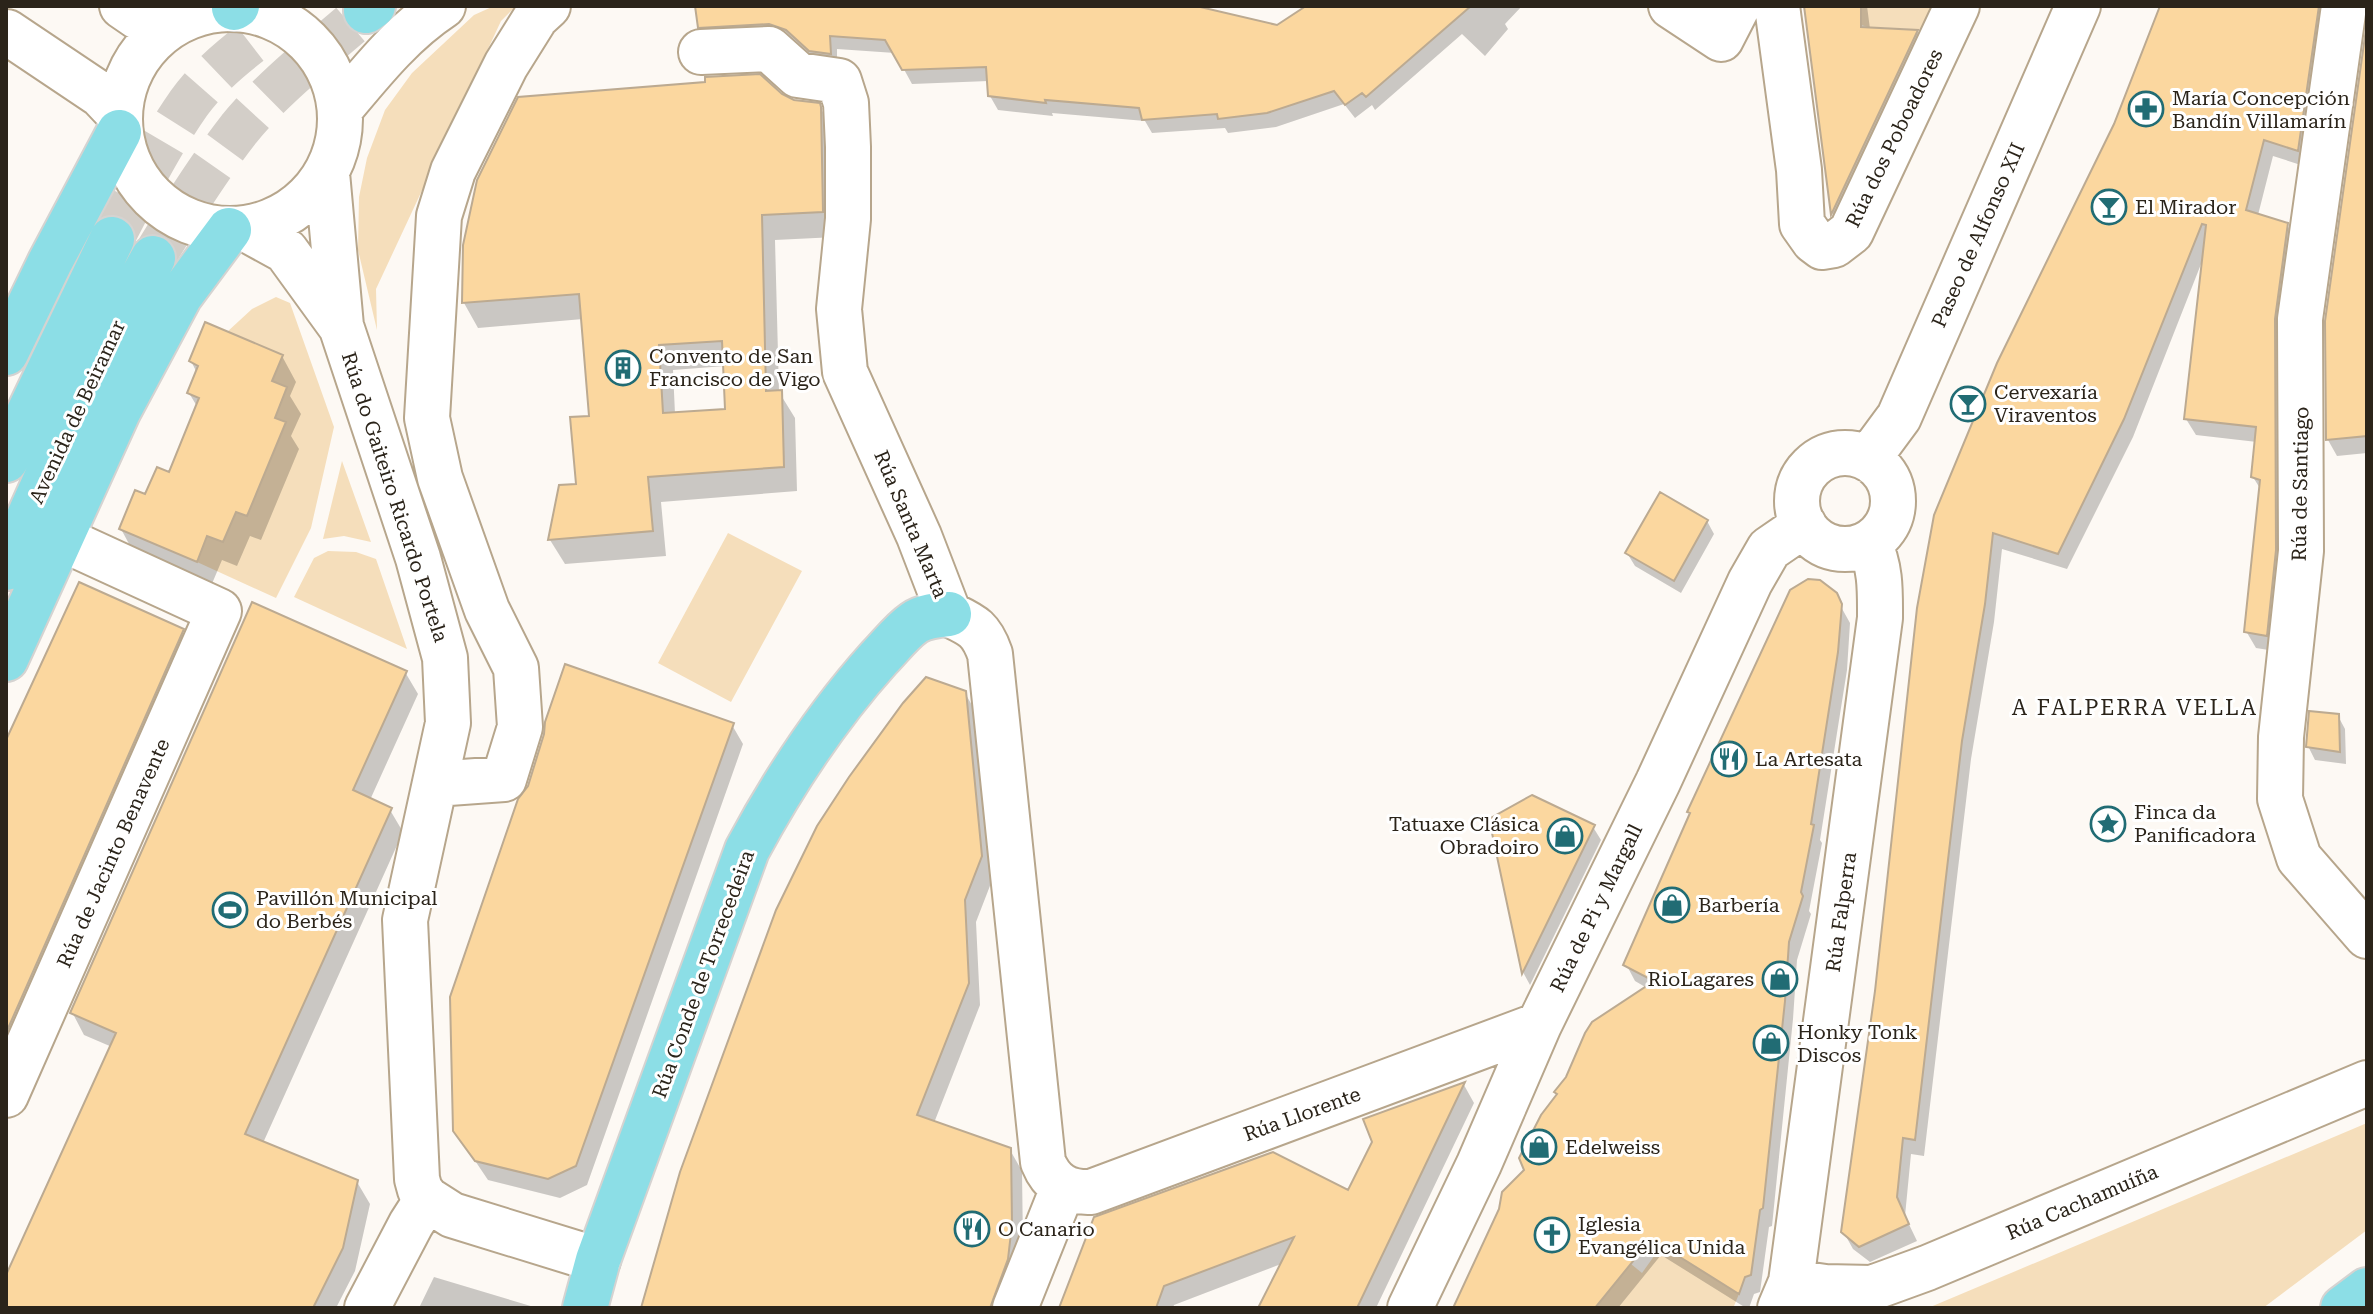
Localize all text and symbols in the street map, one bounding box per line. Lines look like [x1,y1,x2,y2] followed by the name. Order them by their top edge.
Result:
[1840,45,1948,231] street label: Rúa dos Poboadores
[2172,86,2350,133] place label: María Concepción Bandín Villamarín
[2127,90,2165,128] pharmacy icon: María Concepción Bandín Villamarín
[1926,139,2030,331] street label: Paseo de Alfonso XII
[2090,188,2128,226] bar icon: El Mirador
[2135,195,2236,219] place label: El Mirador
[24,317,130,507] street label: Avenida de Beiramar
[649,344,821,391] place label: Convento de San Francisco de Vigo
[337,349,453,645] street label: Rúa do Gaiteiro Ricardo Portela
[604,349,642,387] building icon: Convento de San Francisco de Vigo
[1994,380,2098,427] place label: Cervexaría Viraventos
[1949,385,1987,423] bar icon: Cervexaría Viraventos
[2287,406,2313,562] street label: Rúa de Santiago
[869,447,953,601] street label: Rúa Santa Marta
[2012,695,2258,720] district label: A FALPERRA VELLA
[52,735,174,971] street label: Rúa de Jacinto Benavente
[1710,740,1748,778] restaurant icon: La Artesata
[1755,747,1863,771] place label: La Artesata
[2134,800,2256,847] place label: Finca da Panificadora
[2089,805,2127,843] place icon: Finca da Panificadora
[1389,812,1539,859] place label: Tatuaxe Clásica Obradoiro
[1546,817,1584,855] shop icon: Tatuaxe Clásica Obradoiro
[1545,820,1647,996] street label: Rúa de Pi y Margall
[647,847,759,1101] street label: Rúa Conde de Torrecedeira
[1821,850,1861,974] street label: Rúa Falperra
[256,886,437,933] place label: Pavillón Municipal do Berbés
[1653,886,1691,924] shop icon: Barbería
[211,891,249,929] sports icon: Pavillón Municipal do Berbés
[1698,893,1780,917] place label: Barbería
[1761,960,1799,998] shop icon: RioLagares
[1648,967,1754,991] place label: RioLagares
[1797,1020,1918,1067] place label: Honky Tonk Discos
[1752,1024,1790,1062] shop icon: Honky Tonk Discos
[1240,1082,1364,1146] street label: Rúa Llorente
[1520,1128,1558,1166] shop icon: Edelweiss
[1565,1135,1660,1159] place label: Edelweiss
[2003,1159,2162,1245] street label: Rúa Cachamuíña
[953,1210,991,1248] restaurant icon: O Canario
[1578,1212,1746,1259] place label: Iglesia Evangélica Unida
[1533,1216,1571,1254] church icon: Iglesia Evangélica Unida
[998,1217,1095,1241] place label: O Canario

